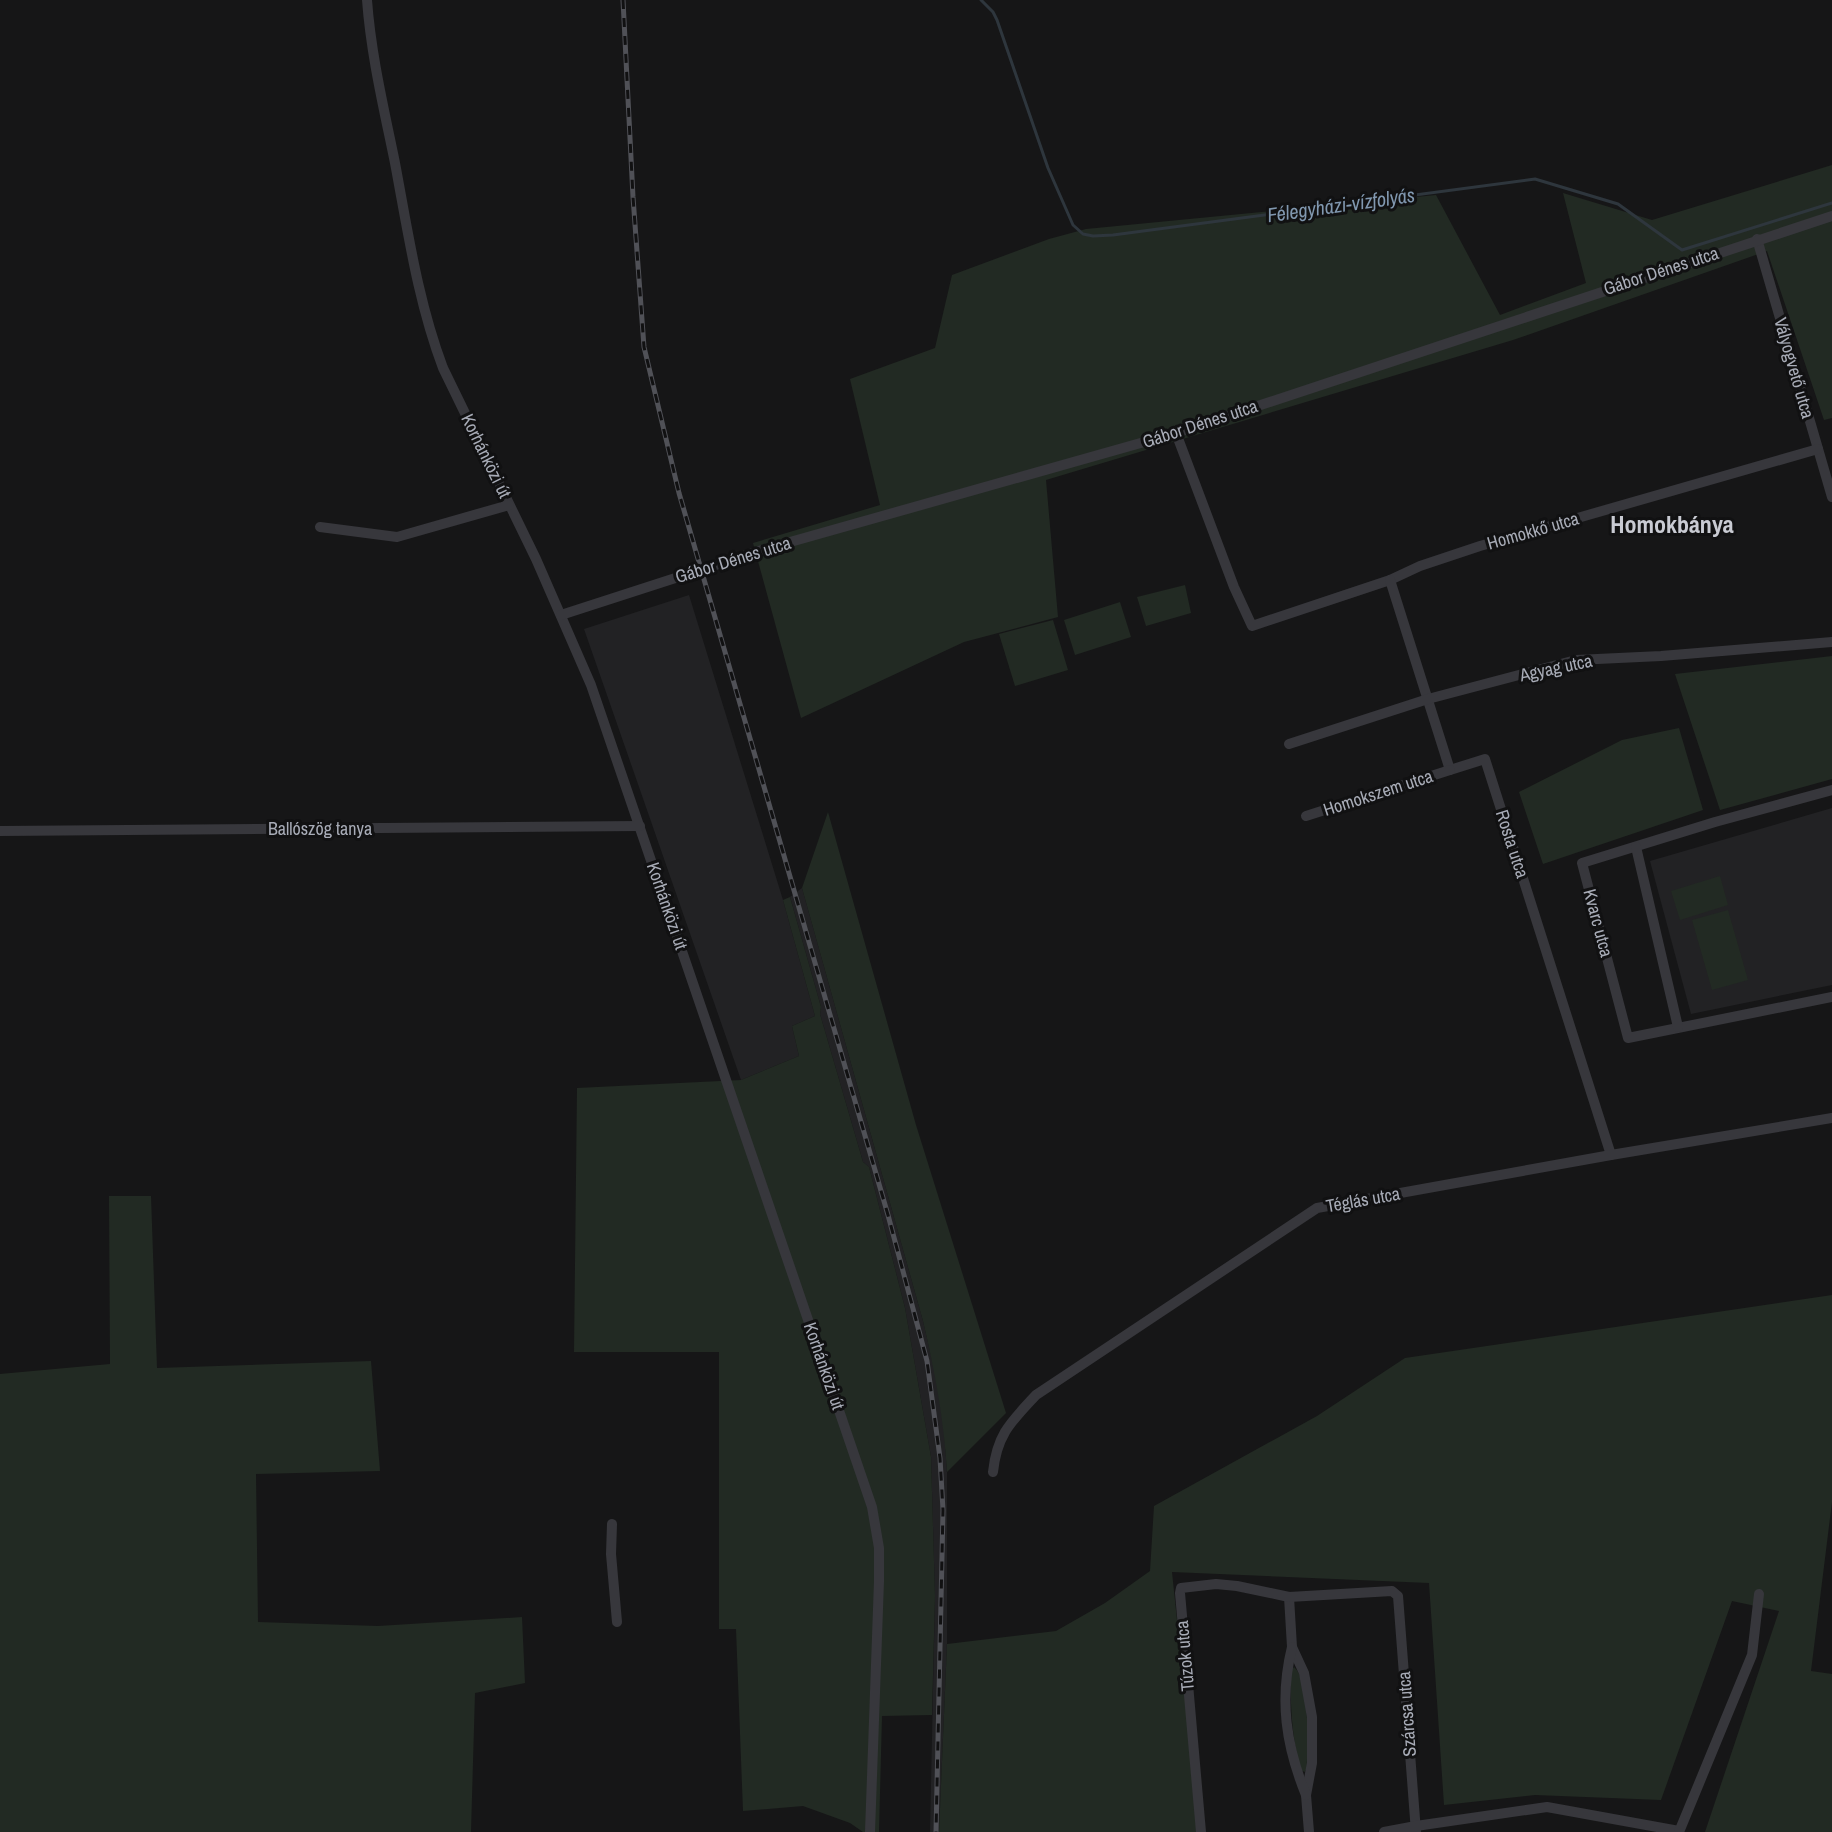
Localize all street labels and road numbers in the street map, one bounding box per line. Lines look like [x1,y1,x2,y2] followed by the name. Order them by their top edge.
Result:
[1600,240,1722,301] street label: Gábor Dénes utca
[1768,314,1821,421] street label: Vályogvető utca
[1139,393,1261,454] street label: Gábor Dénes utca
[455,409,518,502] street label: Korhánközi út
[1484,506,1582,556] street label: Homokkő utca
[672,530,794,589] street label: Gábor Dénes utca
[1516,648,1595,688] street label: Agyag utca
[1320,763,1436,822] street label: Homokszem utca
[1490,806,1535,881] street label: Rosta utca
[268,816,372,841] street label: Ballószög tanya
[641,859,694,953] street label: Korhánközi út
[1577,886,1620,960] street label: Kvarc utca
[1324,1181,1402,1218] street label: Téglás utca
[798,1319,851,1413] street label: Korhánközi út
[1169,1620,1200,1692] street label: Túzok utca
[1391,1671,1422,1757] street label: Szárcsa utca

